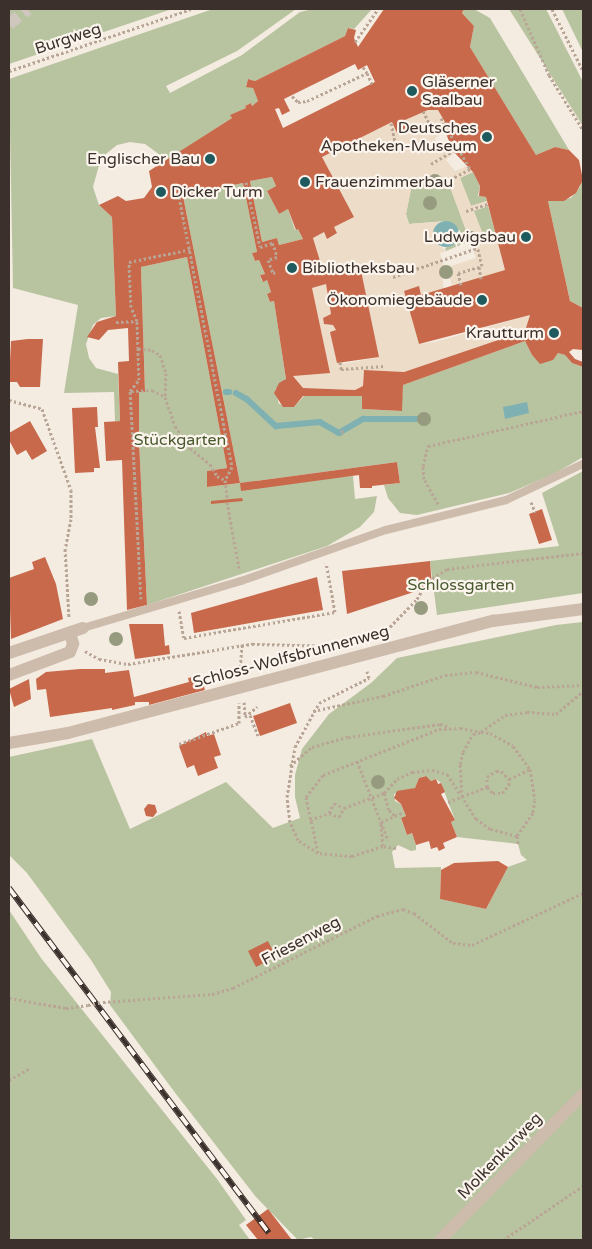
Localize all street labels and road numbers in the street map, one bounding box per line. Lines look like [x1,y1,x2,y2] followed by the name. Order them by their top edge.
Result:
[32,19,104,59] street label: Burgweg
[191,622,391,692] street label: Schloss-Wolfsbrunnenweg
[258,912,344,970] street label: Friesenweg
[454,1109,546,1203] street label: Molkenkurweg

